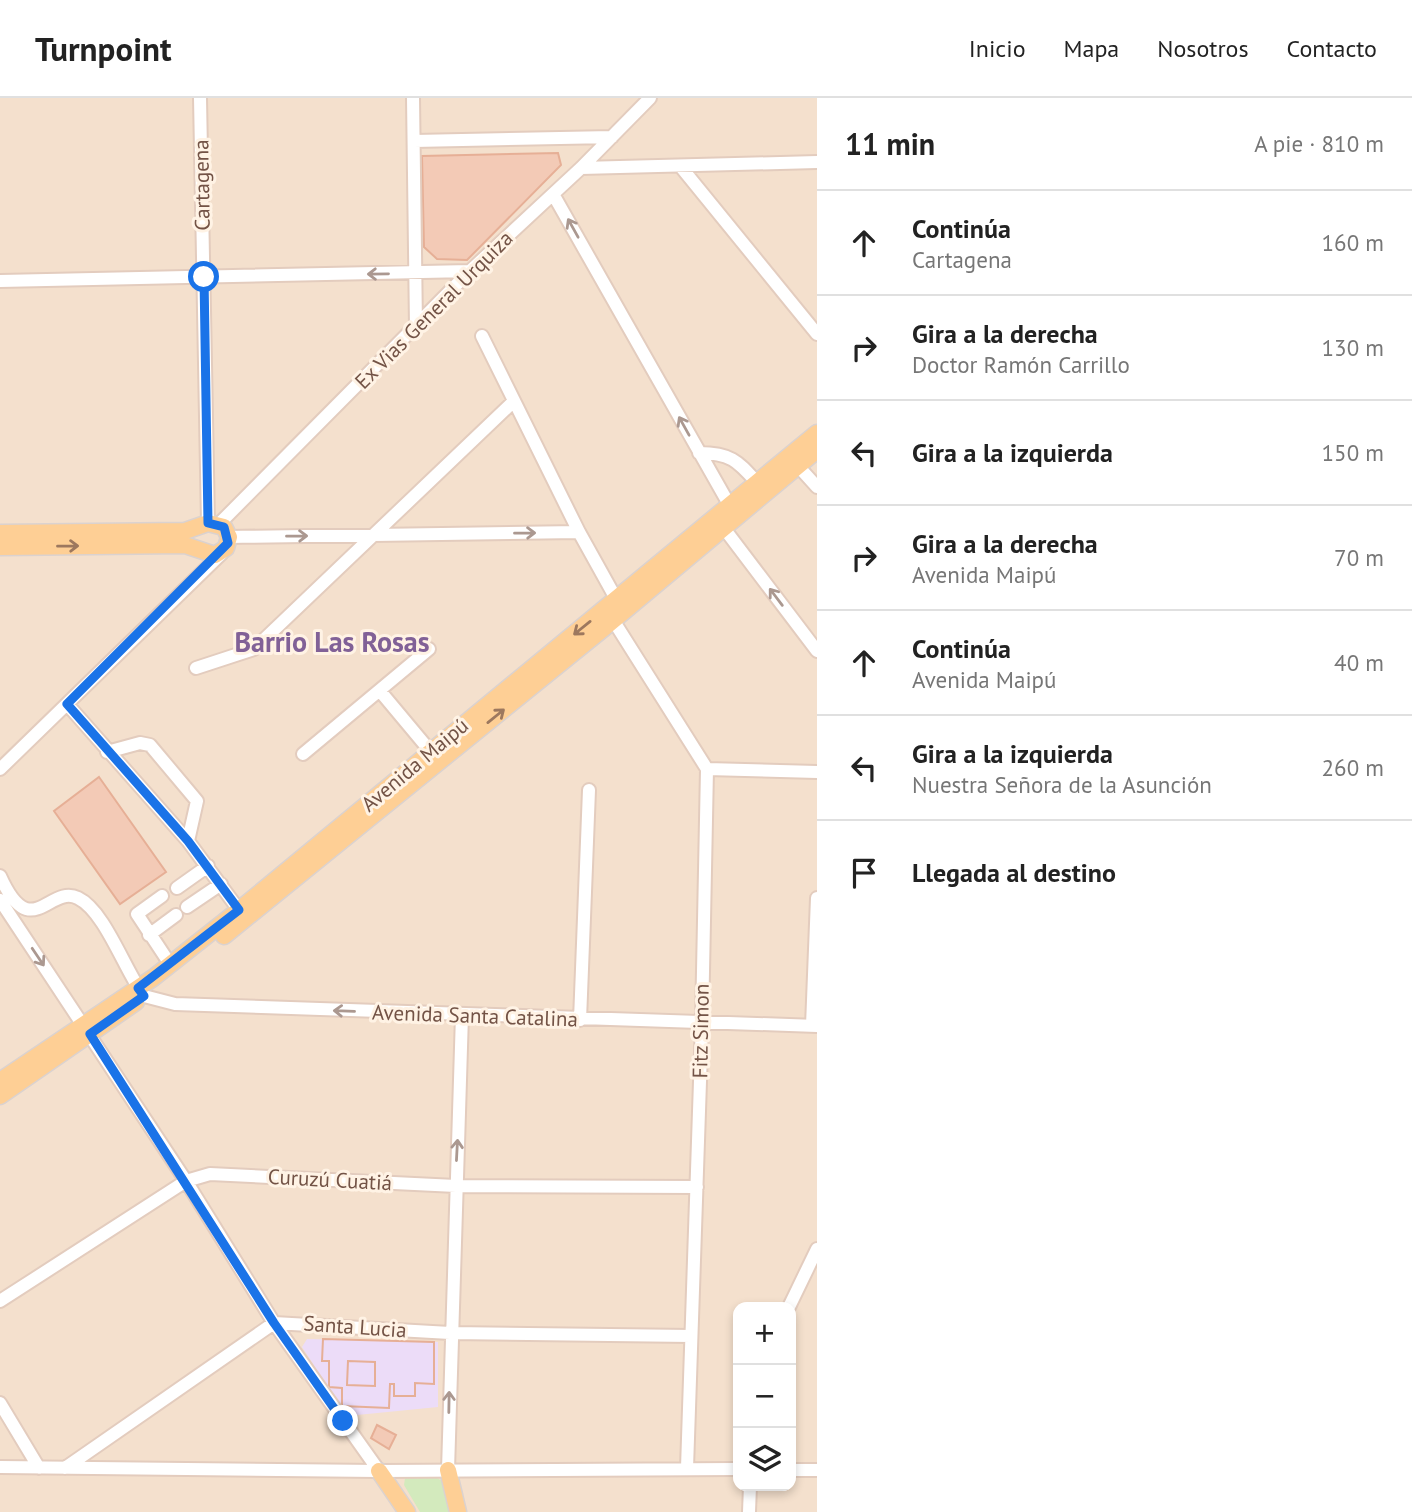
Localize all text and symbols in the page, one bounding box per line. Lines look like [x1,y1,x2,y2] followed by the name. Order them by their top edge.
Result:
[35,27,172,70] text: Turnpoint
[969,33,1026,64] text: Inicio
[1064,33,1119,64] text: Mapa
[1157,33,1249,64] text: Nosotros
[1287,33,1377,64] text: Contacto
[845,124,935,163] text: 11 min
[1254,129,1384,158] text: A pie · 810 m
[187,139,216,231] street label: Cartagena
[912,212,1011,245] text: Continúa
[566,218,580,238] one-way arrow
[845,224,883,262] icon: ahead
[349,225,518,394] street label: Ex Vias General Urquiza
[1322,228,1384,257] text: 160 m
[912,245,1012,274] text: Cartagena
[188,261,219,292] route start
[366,267,389,280] one-way arrow
[912,317,1098,350] text: Gira a la derecha
[845,329,883,367] icon: right
[1322,333,1384,362] text: 130 m
[912,350,1130,379] text: Doctor Ramón Carrillo
[677,416,690,437] one-way arrow
[845,434,883,472] icon: left
[912,436,1113,469] text: Gira a la izquierda
[1322,438,1384,467] text: 150 m
[513,526,536,540] one-way arrow
[912,527,1098,560] text: Gira a la derecha
[285,529,308,543] one-way arrow
[56,539,79,553] one-way arrow
[845,539,883,577] icon: right
[1334,543,1384,572] text: 70 m
[912,560,1056,589] text: Avenida Maipú
[769,587,784,606] one-way arrow
[574,620,592,635] one-way arrow
[235,623,430,660] district label: Barrio Las Rosas
[912,632,1011,665] text: Continúa
[845,644,883,682] icon: ahead
[1334,648,1384,677] text: 40 m
[912,665,1056,694] text: Avenida Maipú
[486,708,504,724] one-way arrow
[355,712,474,817] street label: Avenida Maipú
[912,737,1113,770] text: Gira a la izquierda
[845,749,883,787] icon: left
[1322,753,1384,782] text: 260 m
[912,770,1212,799] text: Nuestra Señora de la Asunción
[845,854,883,892] icon: arrive
[912,856,1116,889] text: Llegada al destino
[31,947,45,966] one-way arrow
[686,983,715,1078] street label: Fitz Simon
[372,998,578,1033] street label: Avenida Santa Catalina
[333,1004,356,1018] one-way arrow
[451,1139,464,1162] one-way arrow
[267,1163,393,1196] street label: Curuzú Cuatiá
[733,1302,796,1491] map controls
[733,1302,796,1365] button: +
[302,1309,408,1344] street label: Santa Lucia
[733,1365,796,1428] button: −
[442,1391,456,1414] one-way arrow
[327,1405,358,1436] route end
[733,1428,796,1491] button: layers

